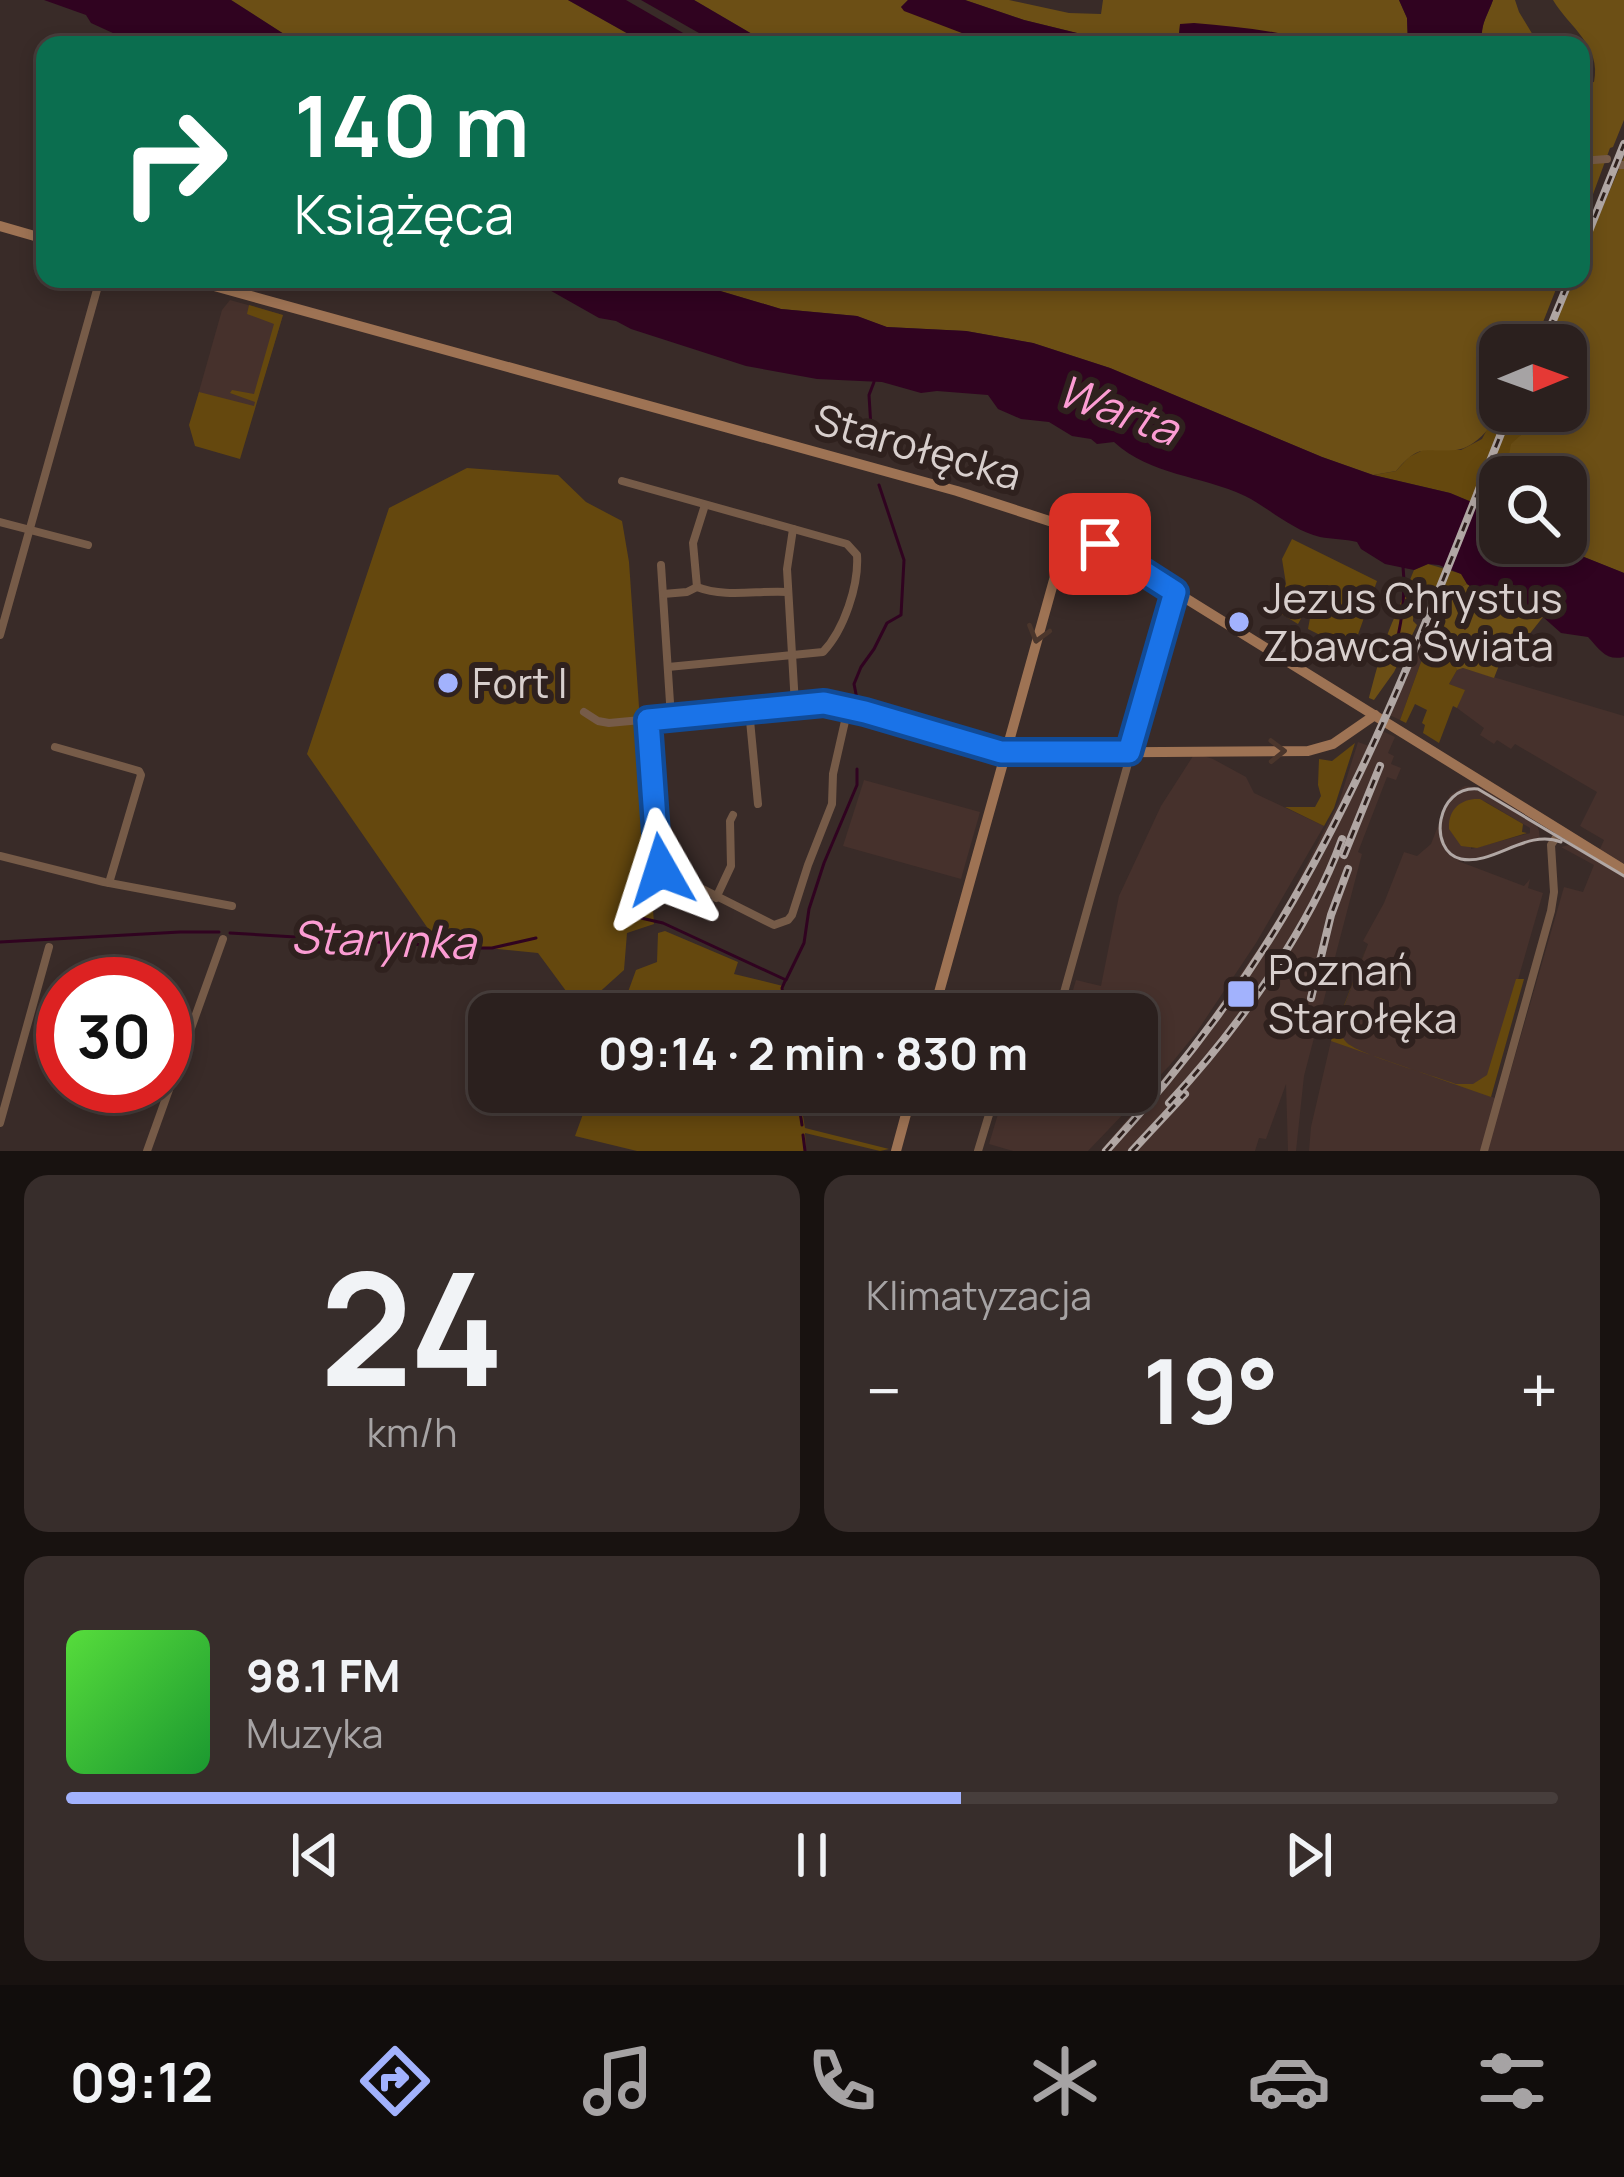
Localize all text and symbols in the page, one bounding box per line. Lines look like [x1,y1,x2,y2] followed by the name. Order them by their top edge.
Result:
[294,67,530,182] text: 140 m
[96,84,252,240] icon: right
[294,176,514,250] text: Książęca
[1479,324,1587,432] north arrow
[1479,324,1587,564] map controls
[1049,359,1189,460] water label: Warta
[808,389,1028,503] street label: Starołęcka
[1479,456,1587,564] button: search
[1049,493,1151,595] pin
[1067,511,1133,577] icon: arrive
[1263,568,1563,674] place label: Jezus Chrystus Zbawca Świata
[1226,609,1252,635] marker: Jezus Chrystus Zbawca Świata
[1028,623,1053,644] one-way arrow
[472,653,568,711] place label: Fort I
[435,670,461,696] marker: Fort I
[1268,739,1287,765] one-way arrow
[598,807,724,933] position arrow
[290,905,478,973] water label: Starynka
[1268,940,1457,1046] place label: Poznań Starołęka
[36,957,192,1113] speed limit sign: 30
[1225,978,1257,1010] marker: Poznań Starołęka
[598,1022,1028,1084] text: 09:14 · 2 min · 830 m
[320,1220,504,1433] text: 24
[866,1268,1092,1322] text: Klimatyzacja
[1143,1328,1279,1451] text: 19°
[866,1345,902,1435] text: −
[1520,1345,1558,1435] text: +
[367,1405,457,1459] text: km/h
[246,1644,401,1706] text: 98.1 FM
[246,1706,384,1760] text: Muzyka
[282,1822,348,1888] icon: previous
[779,1822,845,1888] icon: pause
[1276,1822,1342,1888] icon: next
[353,2039,437,2123] icon: directions
[576,2039,660,2123] icon: music
[800,2039,884,2123] icon: phone
[1023,2039,1107,2123] icon: climate
[1247,2039,1331,2123] icon: car
[1470,2039,1554,2123] icon: filters
[70,2044,213,2118] text: 09:12

